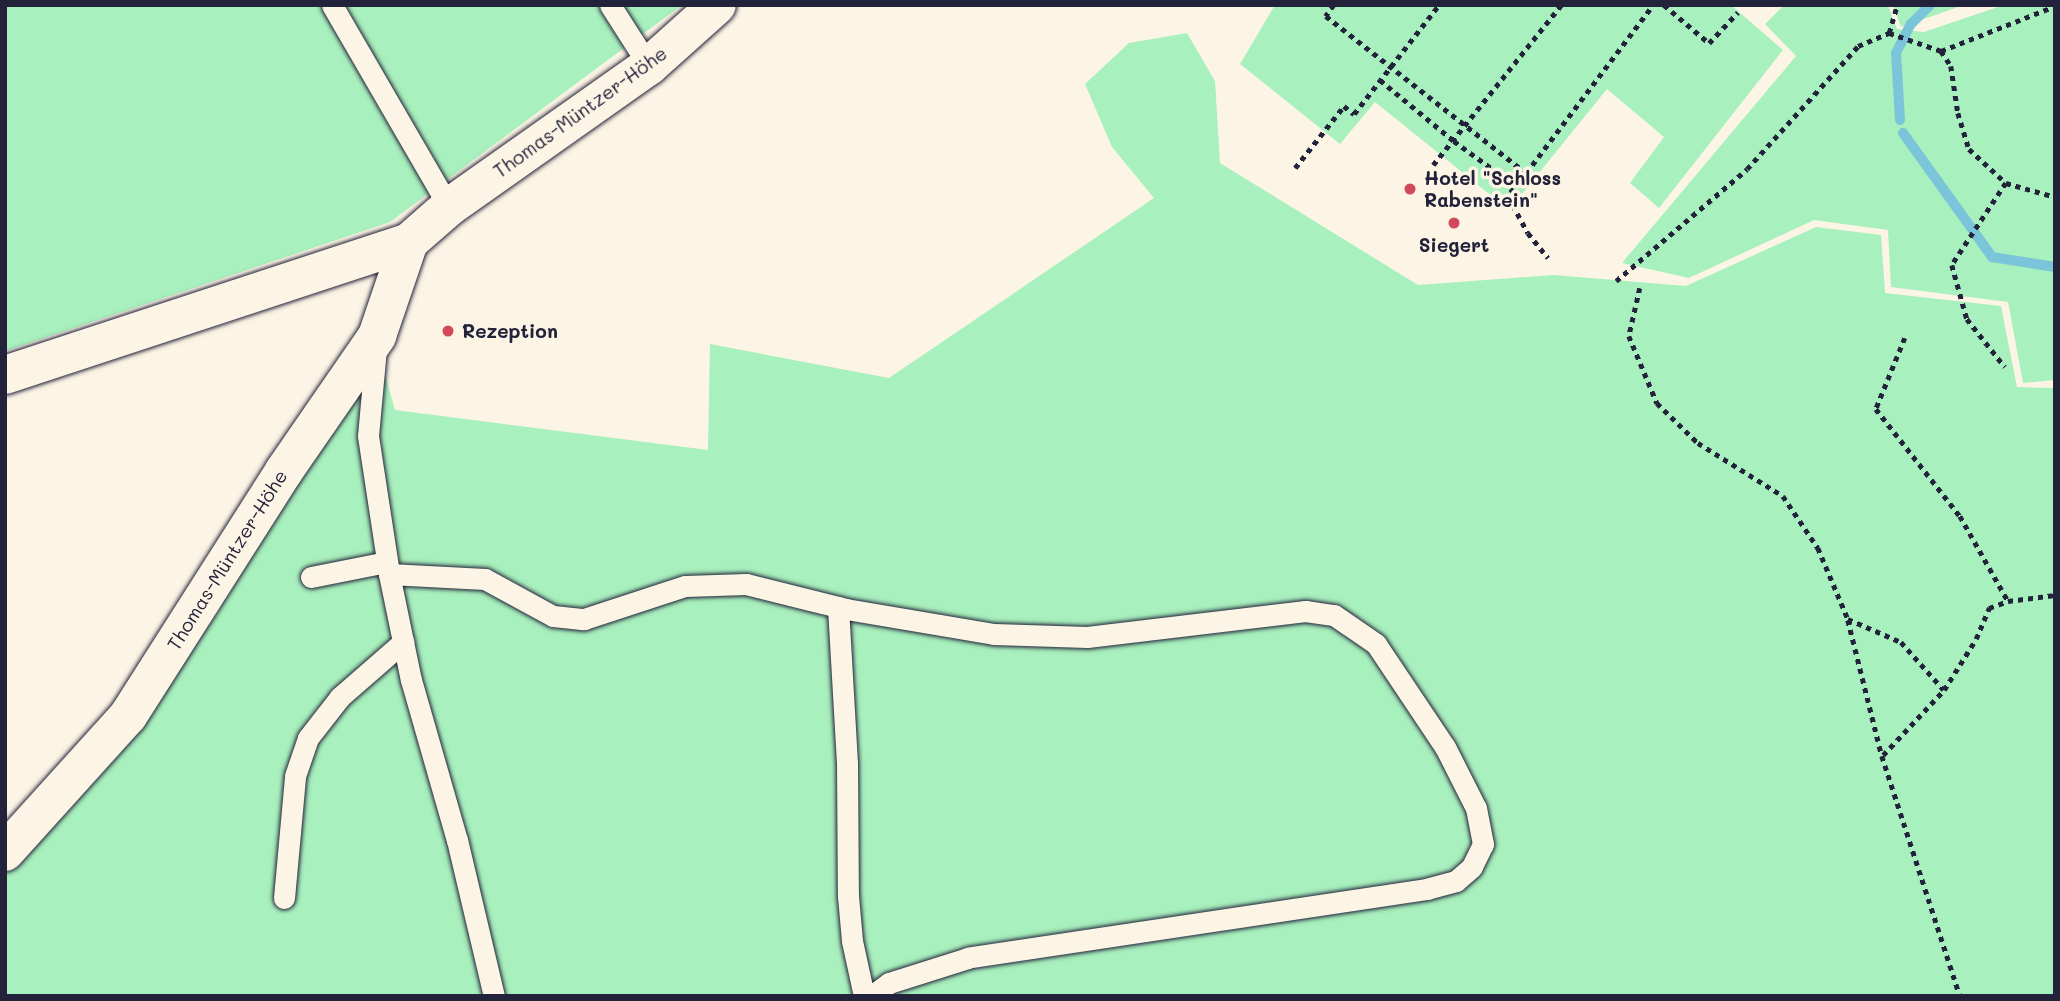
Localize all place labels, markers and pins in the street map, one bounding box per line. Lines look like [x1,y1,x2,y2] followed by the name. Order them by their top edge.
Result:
[1424,167,1561,211] place label: Hotel "Schloss Rabenstein"
[1402,181,1418,197] marker: Hotel "Schloss Rabenstein"
[1446,215,1462,231] marker: Siegert
[1419,234,1489,256] place label: Siegert
[462,320,558,342] place label: Rezeption
[440,323,456,339] marker: Rezeption

